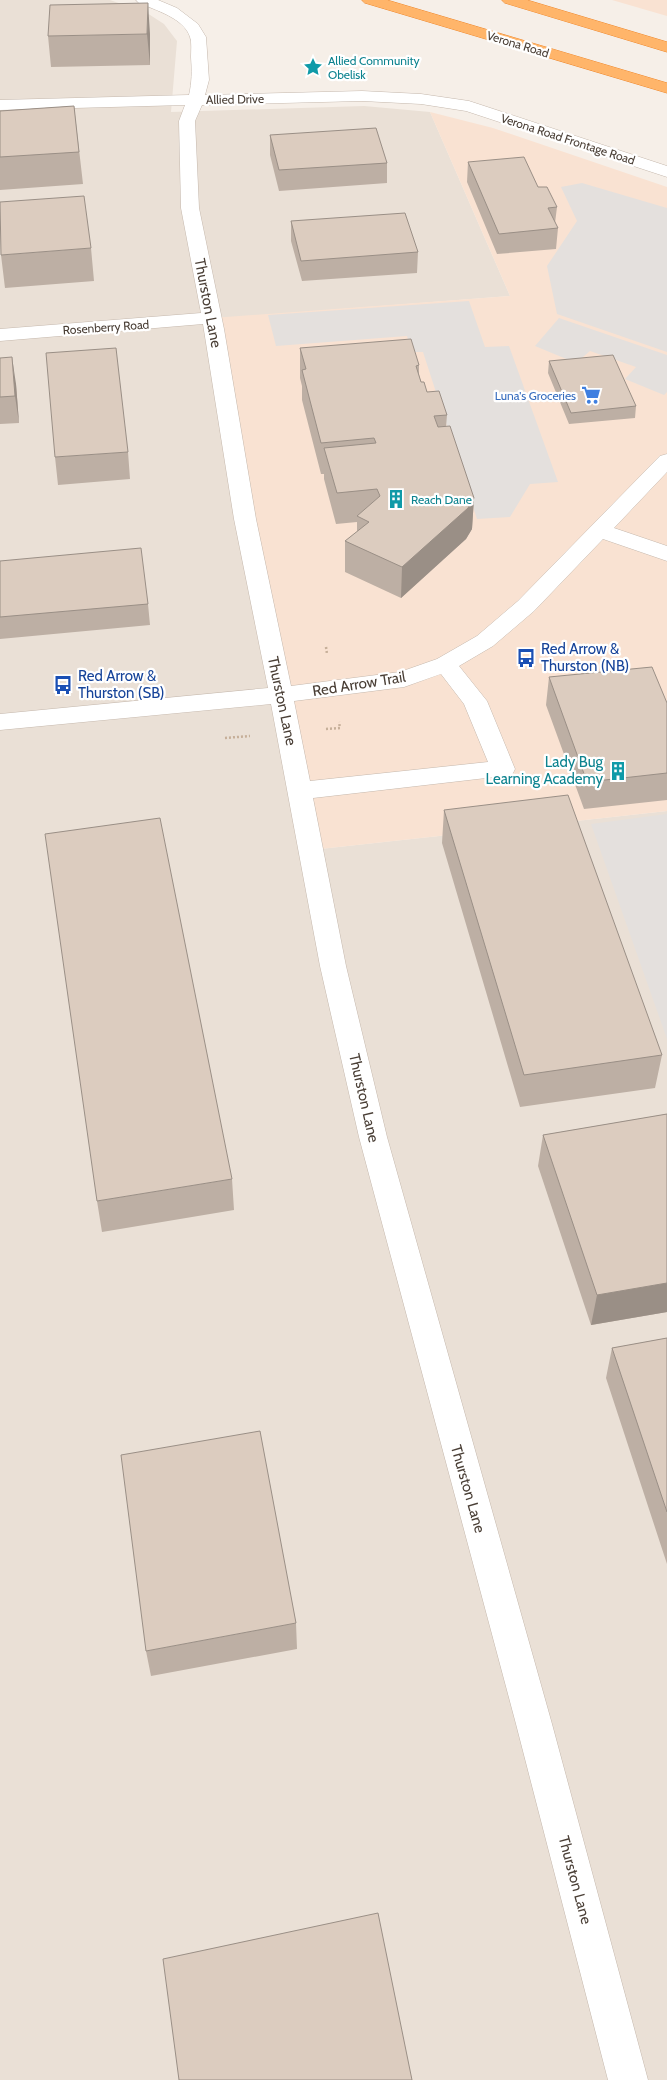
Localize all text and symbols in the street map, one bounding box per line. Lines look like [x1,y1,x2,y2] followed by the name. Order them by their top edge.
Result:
[485,27,551,61] street label: Verona Road
[328,53,420,82] place label: Allied Community Obelisk
[302,56,324,78] place icon: Allied Community Obelisk
[206,91,264,107] street label: Allied Drive
[499,110,637,168] street label: Verona Road Frontage Road
[191,257,226,350] street label: Thurston Lane
[62,316,150,338] street label: Rosenberry Road
[580,384,602,406] supermarket icon: Luna's Groceries
[495,388,576,403] place label: Luna's Groceries
[385,488,407,510] building icon: Reach Dane
[411,492,472,507] place label: Reach Dane
[541,640,629,675] place label: Red Arrow & Thurston (NB)
[515,647,537,669] bus stop icon: Red Arrow & Thurston (NB)
[264,655,300,748] street label: Thurston Lane
[78,667,164,702] place label: Red Arrow & Thurston (SB)
[311,668,407,700] street label: Red Arrow Trail
[52,674,74,696] bus stop icon: Red Arrow & Thurston (SB)
[486,753,604,788] place label: Lady Bug Learning Academy
[607,760,629,782] building icon: Lady Bug Learning Academy
[345,1052,383,1144] street label: Thurston Lane
[447,1443,489,1535] street label: Thurston Lane
[555,1834,596,1926] street label: Thurston Lane

